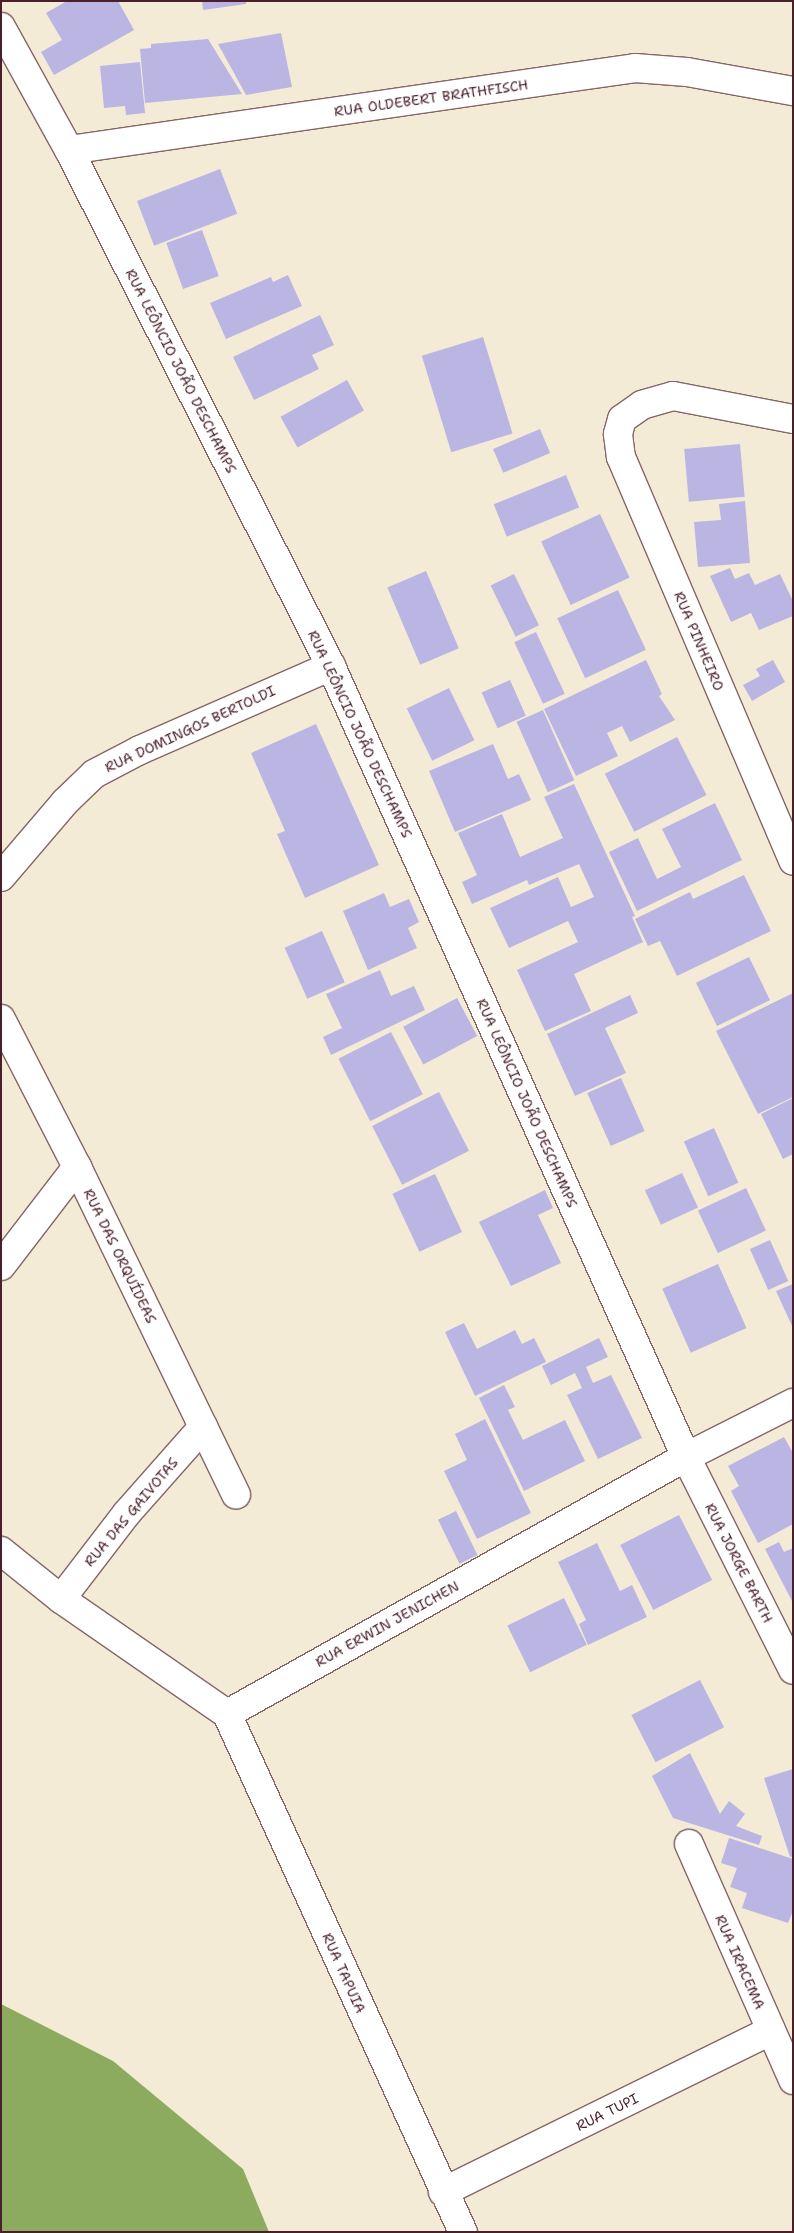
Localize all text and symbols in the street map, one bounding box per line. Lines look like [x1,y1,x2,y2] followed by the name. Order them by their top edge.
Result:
[333,76,529,120] street label: RUA OLDEBERT BRATHFISCH
[122,266,240,476] street label: RUA LEÔNCIO JOÃO DESCHAMPS
[671,589,727,693] street label: RUA PINHEIRO
[304,628,416,840] street label: RUA LEÔNCIO JOÃO DESCHAMPS
[102,682,278,776] street label: RUA DOMINGOS BERTOLDI
[473,996,581,1210] street label: RUA LEÔNCIO JOÃO DESCHAMPS
[80,1186,160,1326] street label: RUA DAS ORQUÍDEAS
[81,1454,181,1570] street label: RUA DAS GAIVOTAS
[702,1500,776,1626] street label: RUA JORGE BARTH
[312,1577,462,1671] street label: RUA ERWIN JENICHEN
[712,1912,768,2012] street label: RUA IRACEMA
[319,1930,369,2016] street label: RUA TAPUIA
[573,2090,641,2134] street label: RUA TUPI

